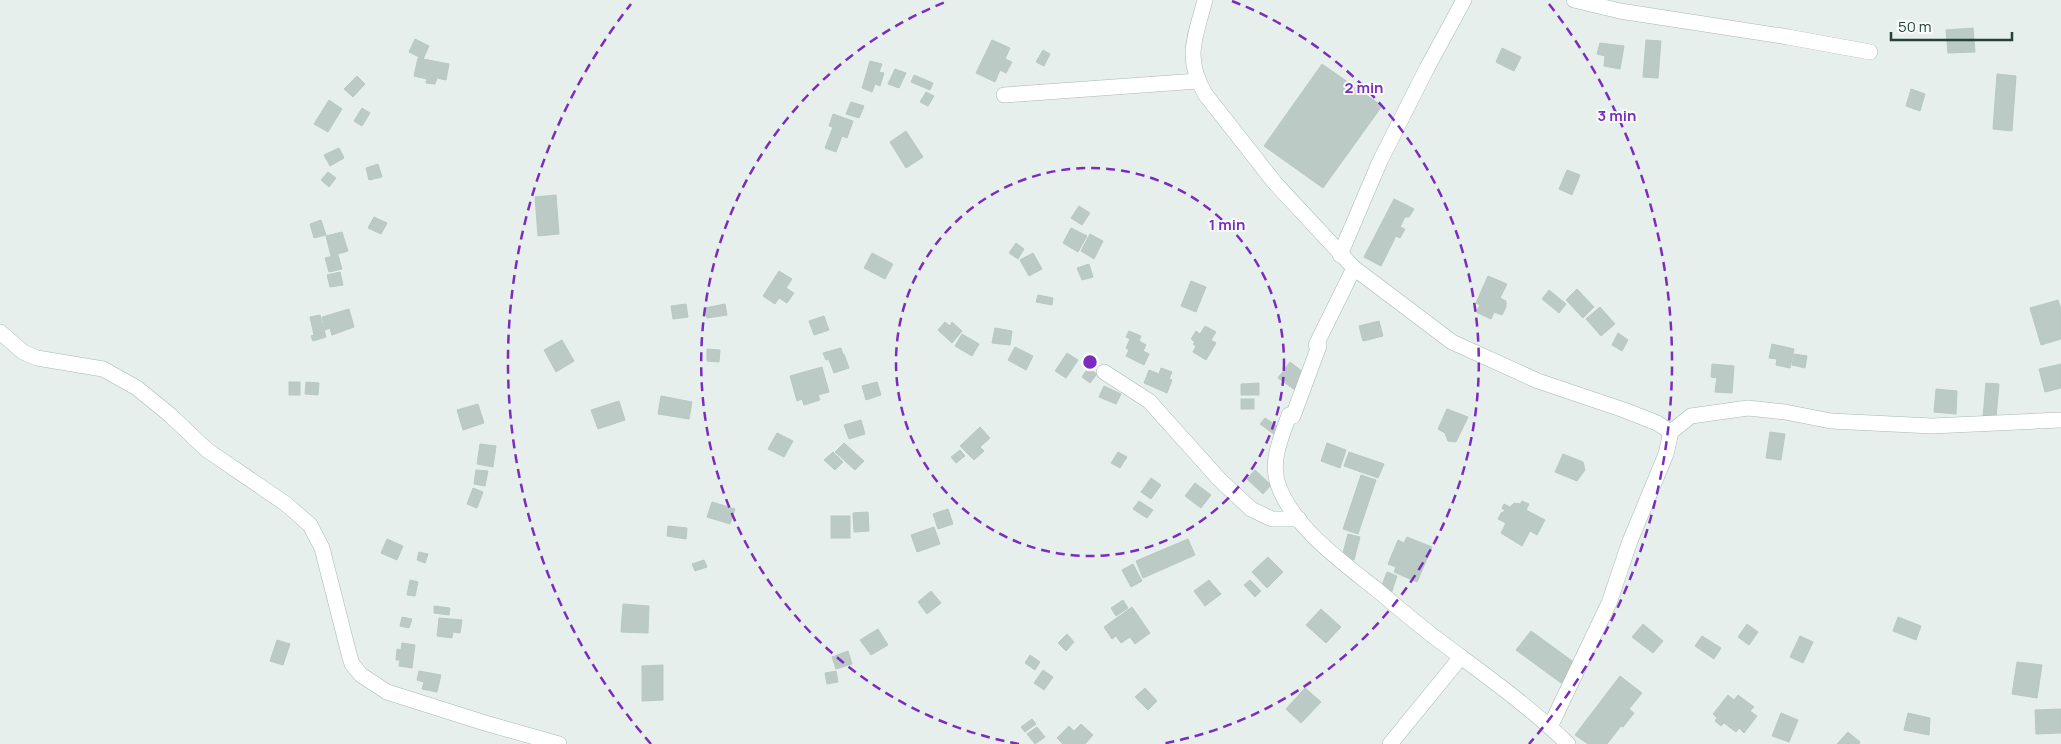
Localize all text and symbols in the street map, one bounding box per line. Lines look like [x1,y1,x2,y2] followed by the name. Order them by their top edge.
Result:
[1891,10,2012,42] scale bar
[1898,16,1932,37] text: 50 m
[1344,77,1384,98] text: 2 min
[1598,105,1636,126] text: 3 min
[1209,214,1245,235] text: 1 min
[1081,353,1099,371] centre of rings

